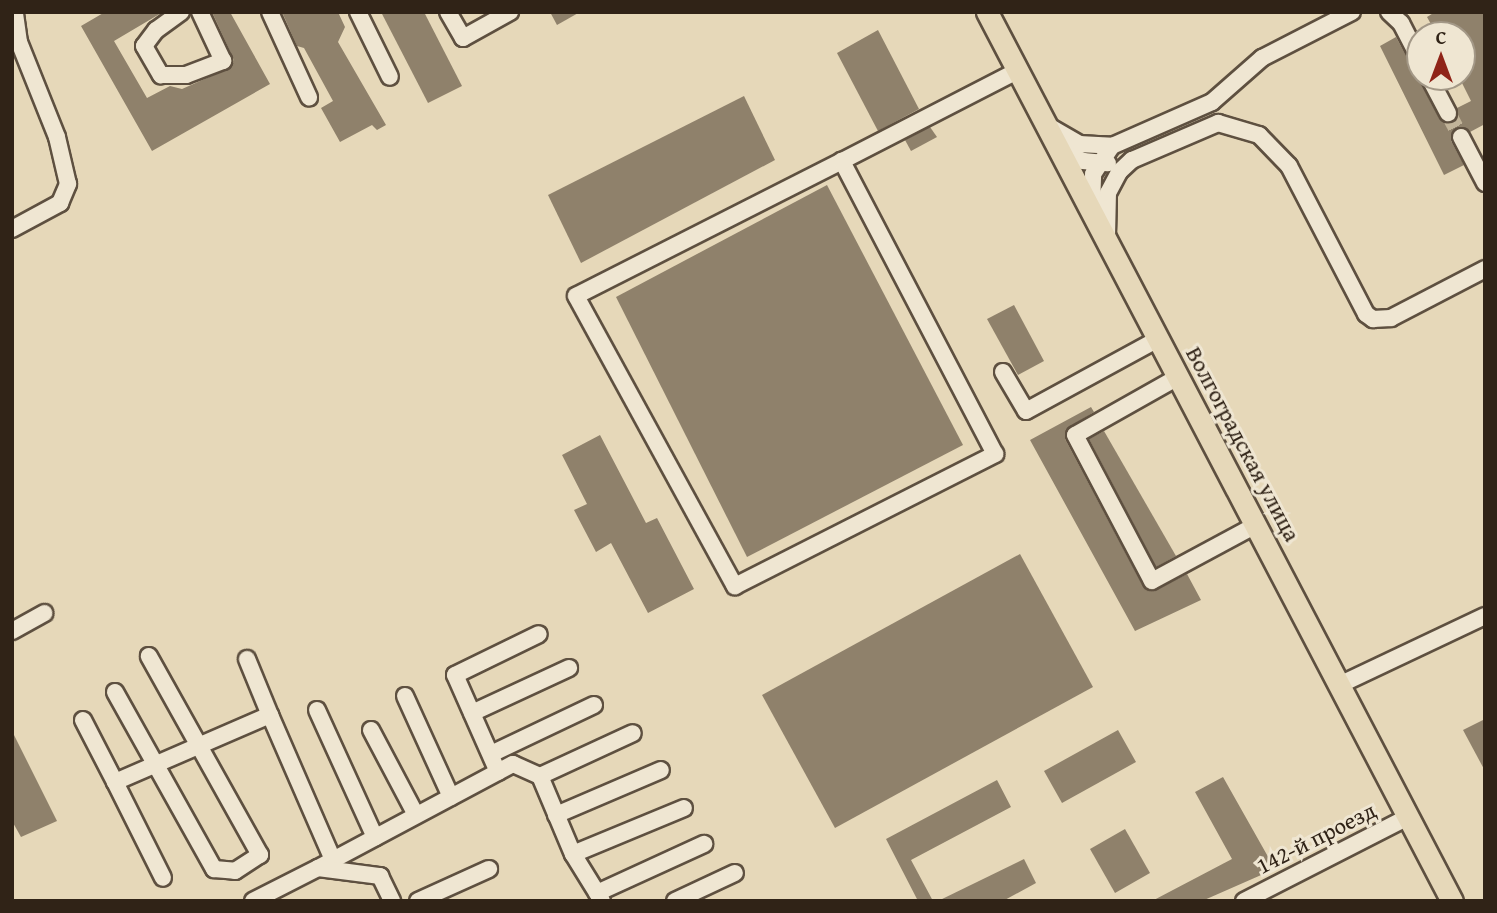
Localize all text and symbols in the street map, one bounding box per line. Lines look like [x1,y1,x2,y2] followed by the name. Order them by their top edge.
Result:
[1406,21,1476,91] north arrow
[1436,23,1446,51] text: С
[1180,342,1306,546] street label: Волгоградская улица
[1252,796,1380,880] street label: 142-й проезд

